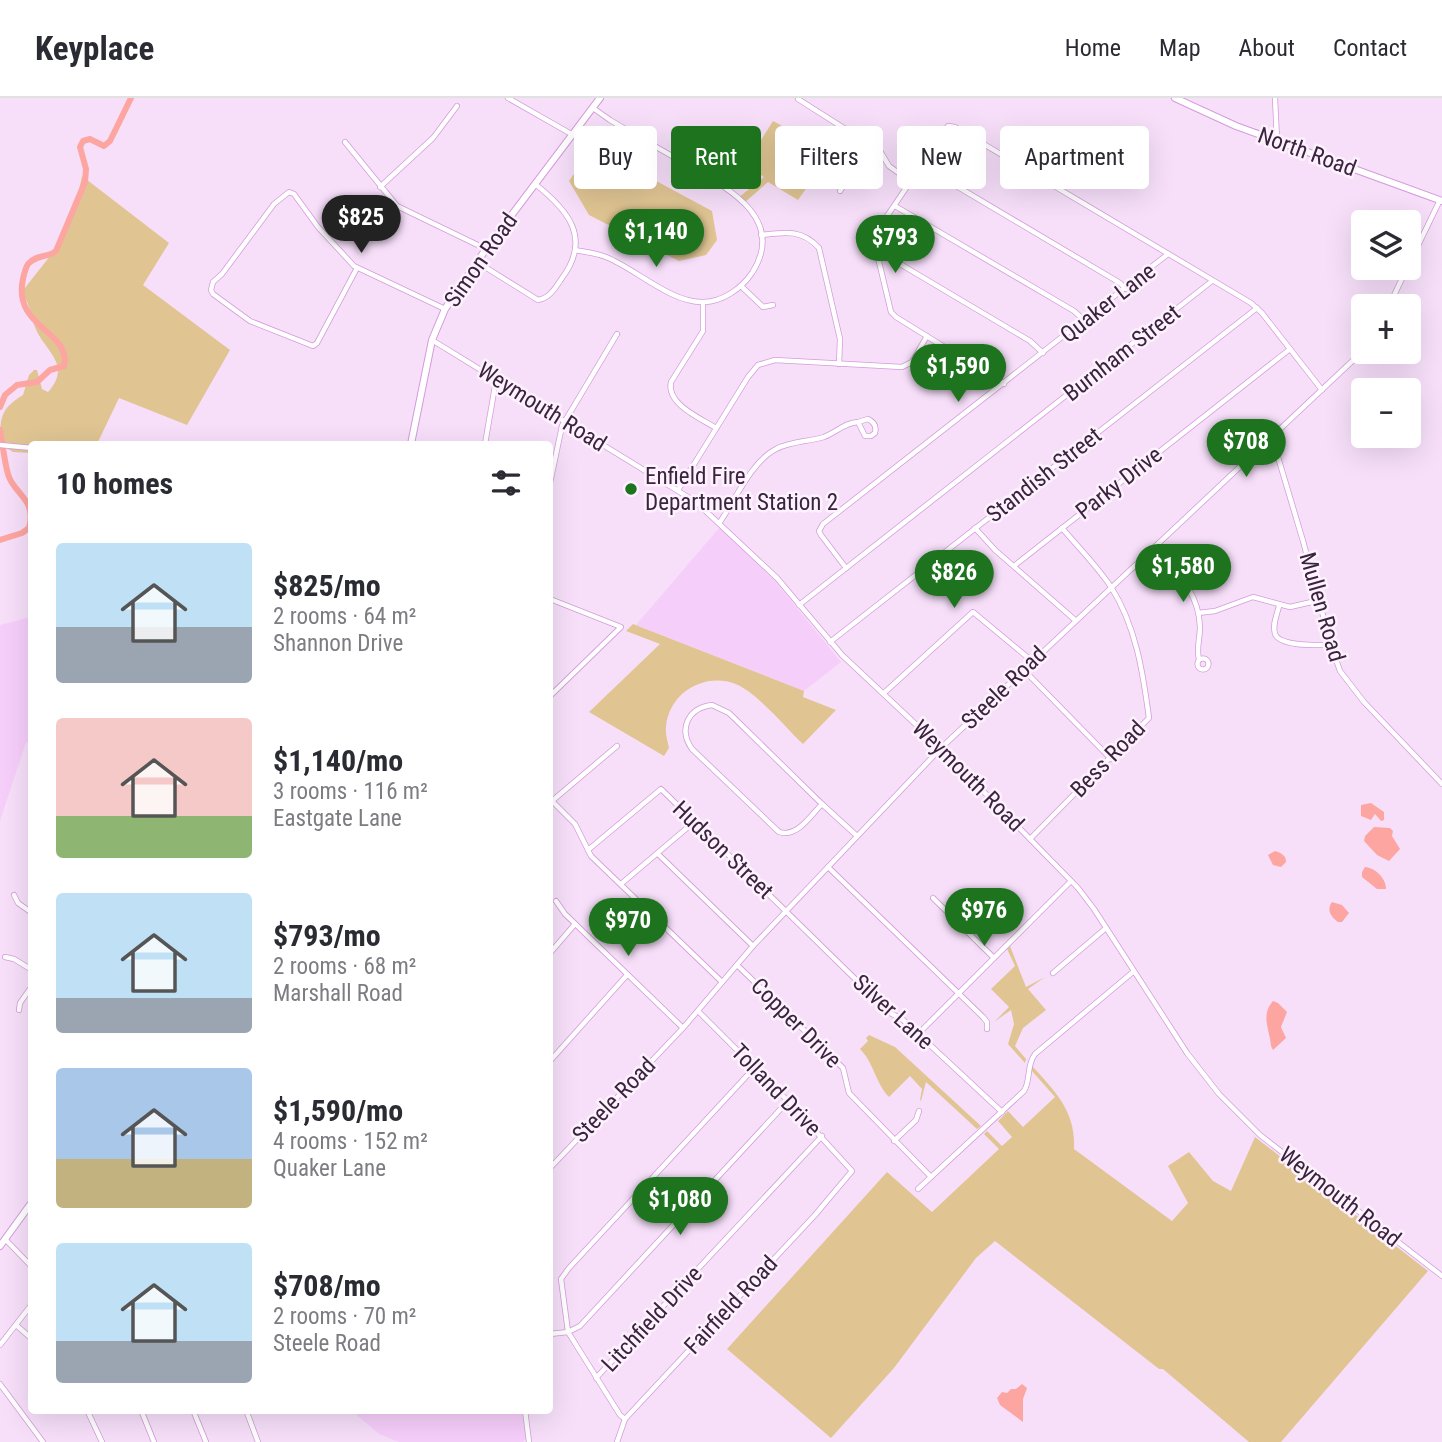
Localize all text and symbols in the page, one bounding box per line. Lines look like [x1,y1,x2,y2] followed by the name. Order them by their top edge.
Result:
[35,29,154,68] text: Keyplace
[1065,34,1121,62] text: Home
[1159,34,1201,62] text: Map
[1239,34,1295,62] text: About
[1333,34,1407,62] text: Contact
[1254,122,1360,182] street label: North Road
[574,126,657,189] chip: Buy
[671,126,761,189] chip: Rent
[775,126,883,189] chip: Filters
[897,126,986,189] chip: New
[1000,126,1149,189] chip: Apartment
[320,195,402,255] pin: $825
[338,204,384,231] text: $825
[439,208,523,312] street label: Simon Road
[599,209,713,269] pin: $1,140
[1351,210,1421,448] map controls
[1351,210,1421,280] button: layers
[854,216,936,275] pin: $793
[624,218,688,245] text: $1,140
[872,224,918,251] text: $793
[1055,258,1161,348] street label: Quaker Lane
[1351,294,1421,364] button: +
[1058,299,1186,407] street label: Burnham Street
[901,344,1015,404] pin: $1,590
[926,353,990,380] text: $1,590
[473,357,611,457] street label: Weymouth Road
[1351,378,1421,448] button: −
[1205,420,1287,479] pin: $708
[981,422,1107,528] street label: Standish Street
[1223,428,1269,455] text: $708
[1071,441,1167,525] street label: Parky Drive
[645,463,838,516] place label: Enfield Fire Department Station 2
[487,464,525,502] icon: filters
[56,466,173,501] text: 10 homes
[623,481,639,497] marker: Enfield Fire Department Station 2
[1126,545,1240,604] pin: $1,580
[1294,549,1350,665] street label: Mullen Road
[913,550,995,610] pin: $826
[1151,553,1215,580] text: $1,580
[931,559,977,586] text: $826
[273,568,381,603] text: $825/mo
[112,571,196,655] icon: home
[273,603,416,630] text: 2 rooms · 64 m²
[273,630,403,657] text: Shannon Drive
[956,641,1052,735] street label: Steele Road
[907,715,1029,837] street label: Weymouth Road
[1065,715,1151,803] street label: Bess Road
[273,743,403,778] text: $1,140/mo
[112,746,196,830] icon: home
[273,778,428,805] text: 3 rooms · 116 m²
[667,795,779,905] street label: Hudson Street
[273,805,402,832] text: Eastgate Lane
[943,888,1025,948] pin: $976
[961,897,1007,924] text: $976
[587,898,669,958] pin: $970
[605,907,651,934] text: $970
[273,918,381,953] text: $793/mo
[112,921,196,1005] icon: home
[273,953,416,980] text: 2 rooms · 68 m²
[847,969,939,1055] street label: Silver Lane
[745,972,847,1074] street label: Copper Drive
[273,980,403,1007] text: Marshall Road
[725,1038,827,1142] street label: Tolland Drive
[567,1052,661,1148] street label: Steele Road
[273,1093,403,1128] text: $1,590/mo
[112,1096,196,1180] icon: home
[273,1128,428,1155] text: 4 rooms · 152 m²
[1274,1141,1406,1253] street label: Weymouth Road
[273,1155,386,1182] text: Quaker Lane
[623,1178,737,1237] pin: $1,080
[648,1186,712,1213] text: $1,080
[679,1250,783,1360] street label: Fairfield Road
[596,1261,708,1377] street label: Litchfield Drive
[273,1268,381,1303] text: $708/mo
[112,1271,196,1355] icon: home
[273,1303,416,1330] text: 2 rooms · 70 m²
[273,1330,381,1357] text: Steele Road

